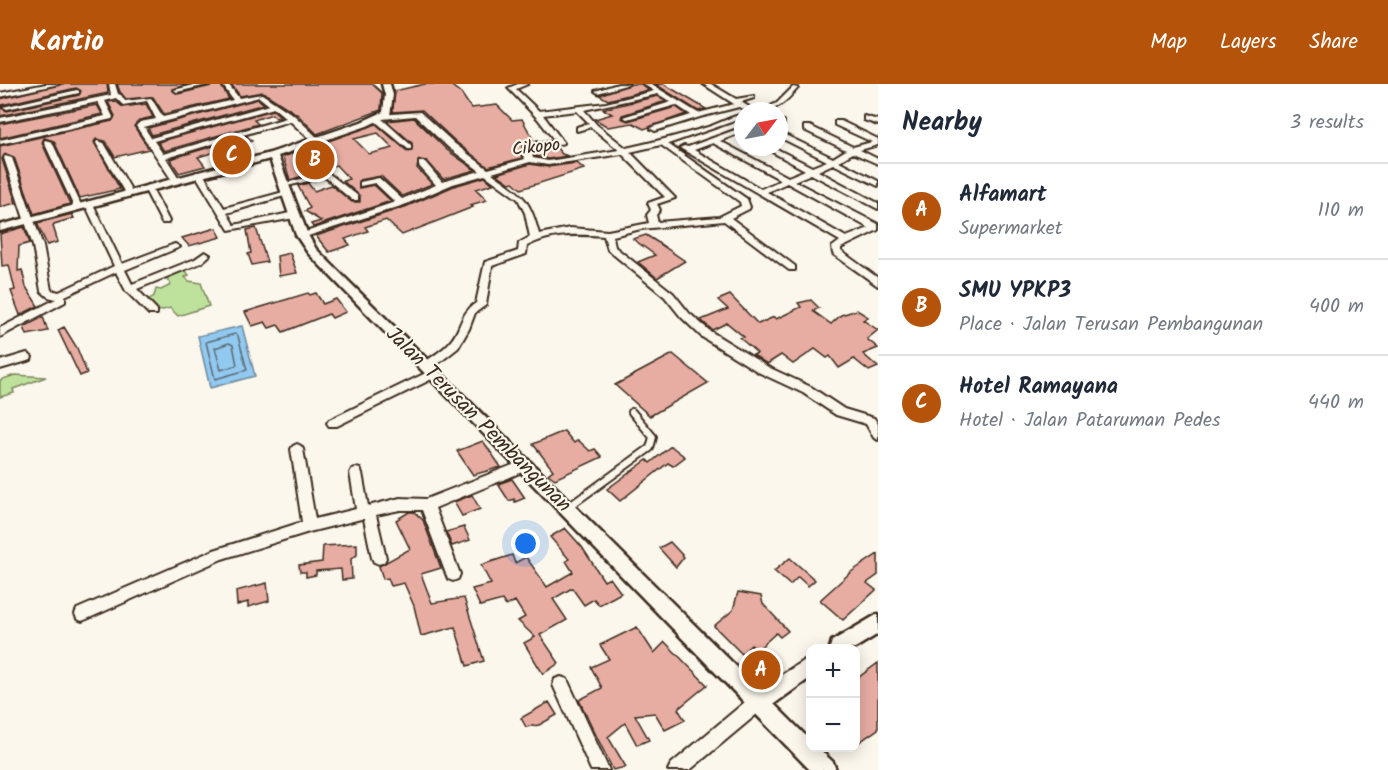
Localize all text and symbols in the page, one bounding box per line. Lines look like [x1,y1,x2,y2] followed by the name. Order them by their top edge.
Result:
[30,20,104,65] text: Kartio
[1150,26,1187,59] text: Map
[1220,26,1276,59] text: Layers
[1309,26,1358,59] text: Share
[734,102,788,156] north arrow
[902,102,982,144] text: Nearby
[1290,107,1364,139] text: 3 results
[510,131,562,165] street label: Cikopo
[212,132,252,178] pin: C
[296,138,334,182] pin: B
[959,178,1047,213] text: Alfamart
[915,195,928,227] text: A
[1318,195,1364,227] text: 110 m
[959,213,1062,245] text: Supermarket
[959,274,1071,309] text: SMU YPKP3
[915,291,928,323] text: B
[1309,291,1364,323] text: 400 m
[959,309,1263,341] text: Place · Jalan Terusan Pembangunan
[377,319,579,521] street label: Jalan Terusan Pembangunan
[959,370,1118,405] text: Hotel Ramayana
[915,387,928,419] text: C
[1308,387,1364,419] text: 440 m
[959,405,1221,437] text: Hotel · Jalan Pataruman Pedes
[511,529,540,558] your location
[806,644,860,752] map controls
[806,644,860,698] button: +
[742,648,780,692] pin: A
[806,698,860,752] button: −

